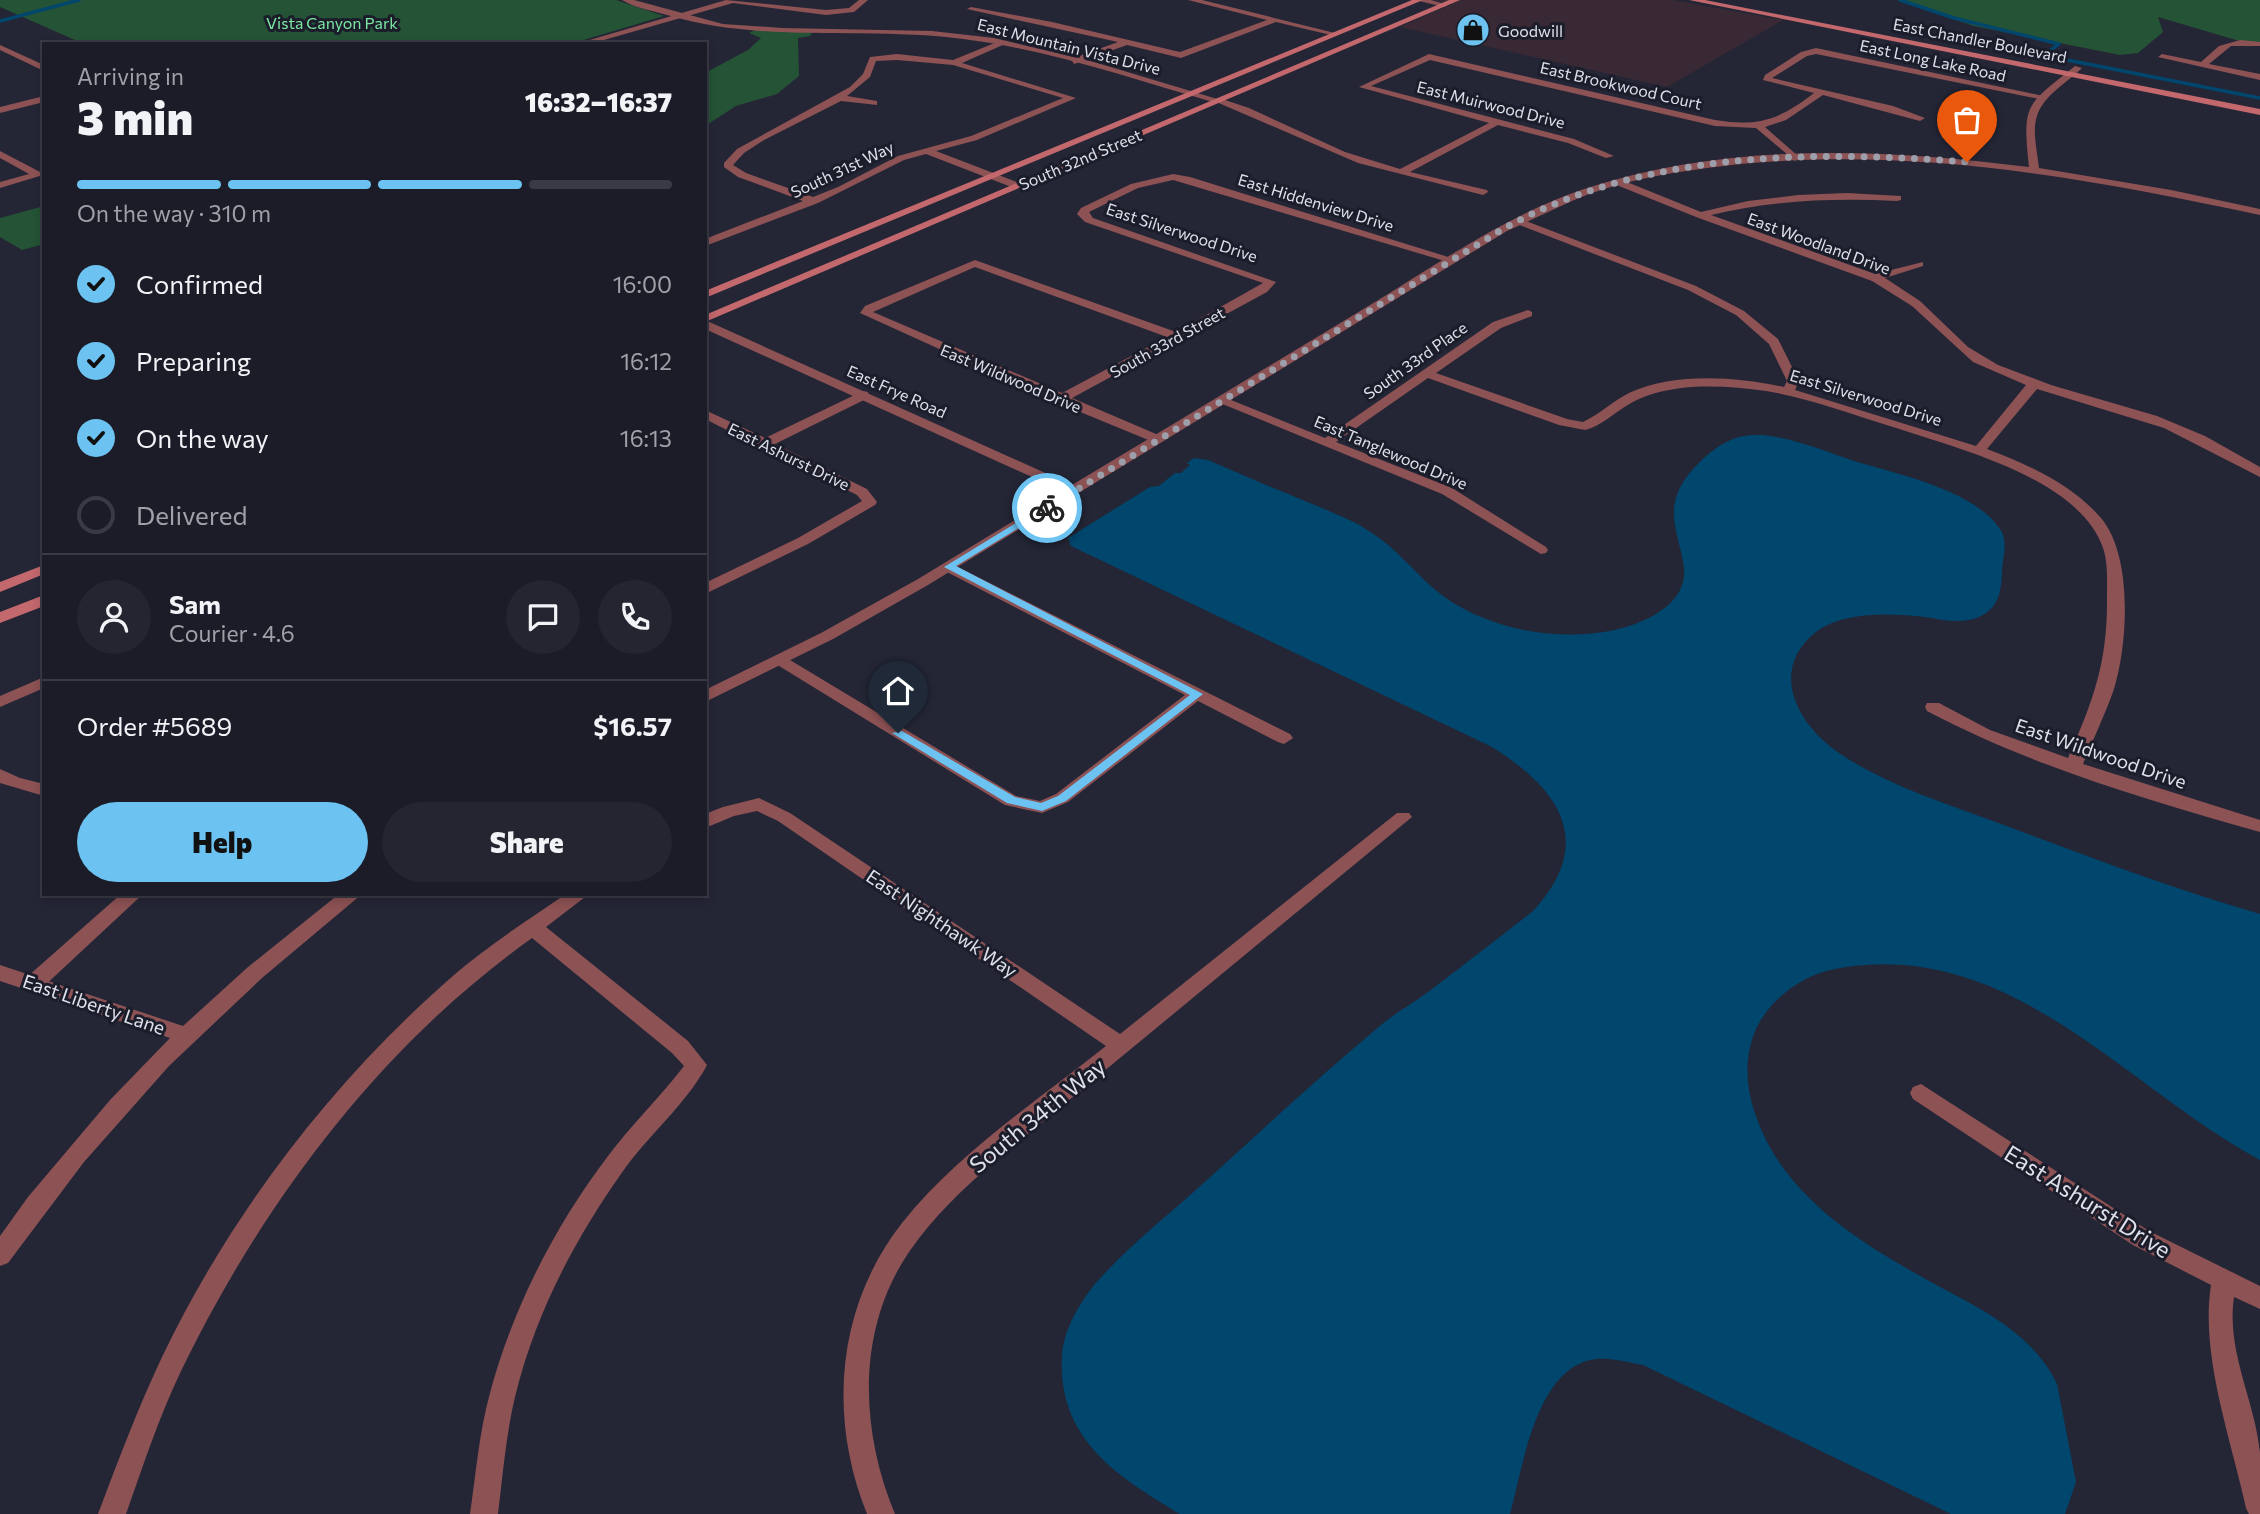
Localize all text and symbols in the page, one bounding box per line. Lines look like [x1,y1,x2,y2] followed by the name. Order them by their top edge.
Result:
[1454,11,1492,49] shop icon: Goodwill
[266,13,398,32] park label: Vista Canyon Park
[976,14,1162,78] street label: East Mountain Vista Drive
[1892,14,2068,66] street label: East Chandler Boulevard
[1498,21,1563,40] place label: Goodwill
[1858,35,2008,85] street label: East Long Lake Road
[1538,57,1704,113] street label: East Brookwood Court
[77,62,184,90] text: Arriving in
[1415,76,1567,132] street label: East Muirwood Drive
[525,86,672,117] text: 16:32–16:37
[77,88,193,144] text: 3 min
[1937,90,1997,162] pin
[1948,101,1986,139] icon: bag
[1016,124,1145,193] street label: South 32nd Street
[787,137,897,201] street label: South 31st Way
[1236,169,1396,235] street label: East Hiddenview Drive
[77,199,271,227] text: On the way · 310 m
[1104,199,1260,265] street label: East Silverwood Drive
[1745,208,1893,278] street label: East Woodland Drive
[77,265,115,303] icon: check
[136,268,263,299] text: Confirmed
[613,270,672,298] text: 16:00
[1106,302,1228,381] street label: South 33rd Street
[1360,317,1470,403] street label: South 33rd Place
[938,340,1084,416] street label: East Wildwood Drive
[77,342,115,380] icon: check
[136,345,251,376] text: Preparing
[620,347,672,375] text: 16:12
[844,361,950,421] street label: East Frye Road
[1788,365,1944,429] street label: East Silverwood Drive
[1311,411,1471,493] street label: East Tanglewood Drive
[725,418,853,494] street label: East Ashurst Drive
[77,419,115,457] icon: check
[136,422,269,453] text: On the way
[620,424,672,452] text: 16:13
[1012,473,1082,543] courier
[1028,489,1066,527] icon: bike
[136,499,247,530] text: Delivered
[77,580,151,654] button: person
[506,580,580,654] button: chat
[598,580,672,654] button: phone
[169,588,221,619] text: Sam
[169,619,295,647] text: Courier · 4.6
[868,661,928,733] pin
[879,672,917,710] icon: home
[77,710,232,741] text: Order #5689
[593,710,672,741] text: $16.57
[2012,713,2190,793] street label: East Wildwood Drive
[77,802,368,882] button: Help
[382,802,672,882] button: Share
[862,864,1022,982] street label: East Nighthawk Way
[20,969,168,1039] street label: East Liberty Lane
[963,1052,1111,1178] street label: South 34th Way
[2000,1139,2176,1263] street label: East Ashurst Drive

